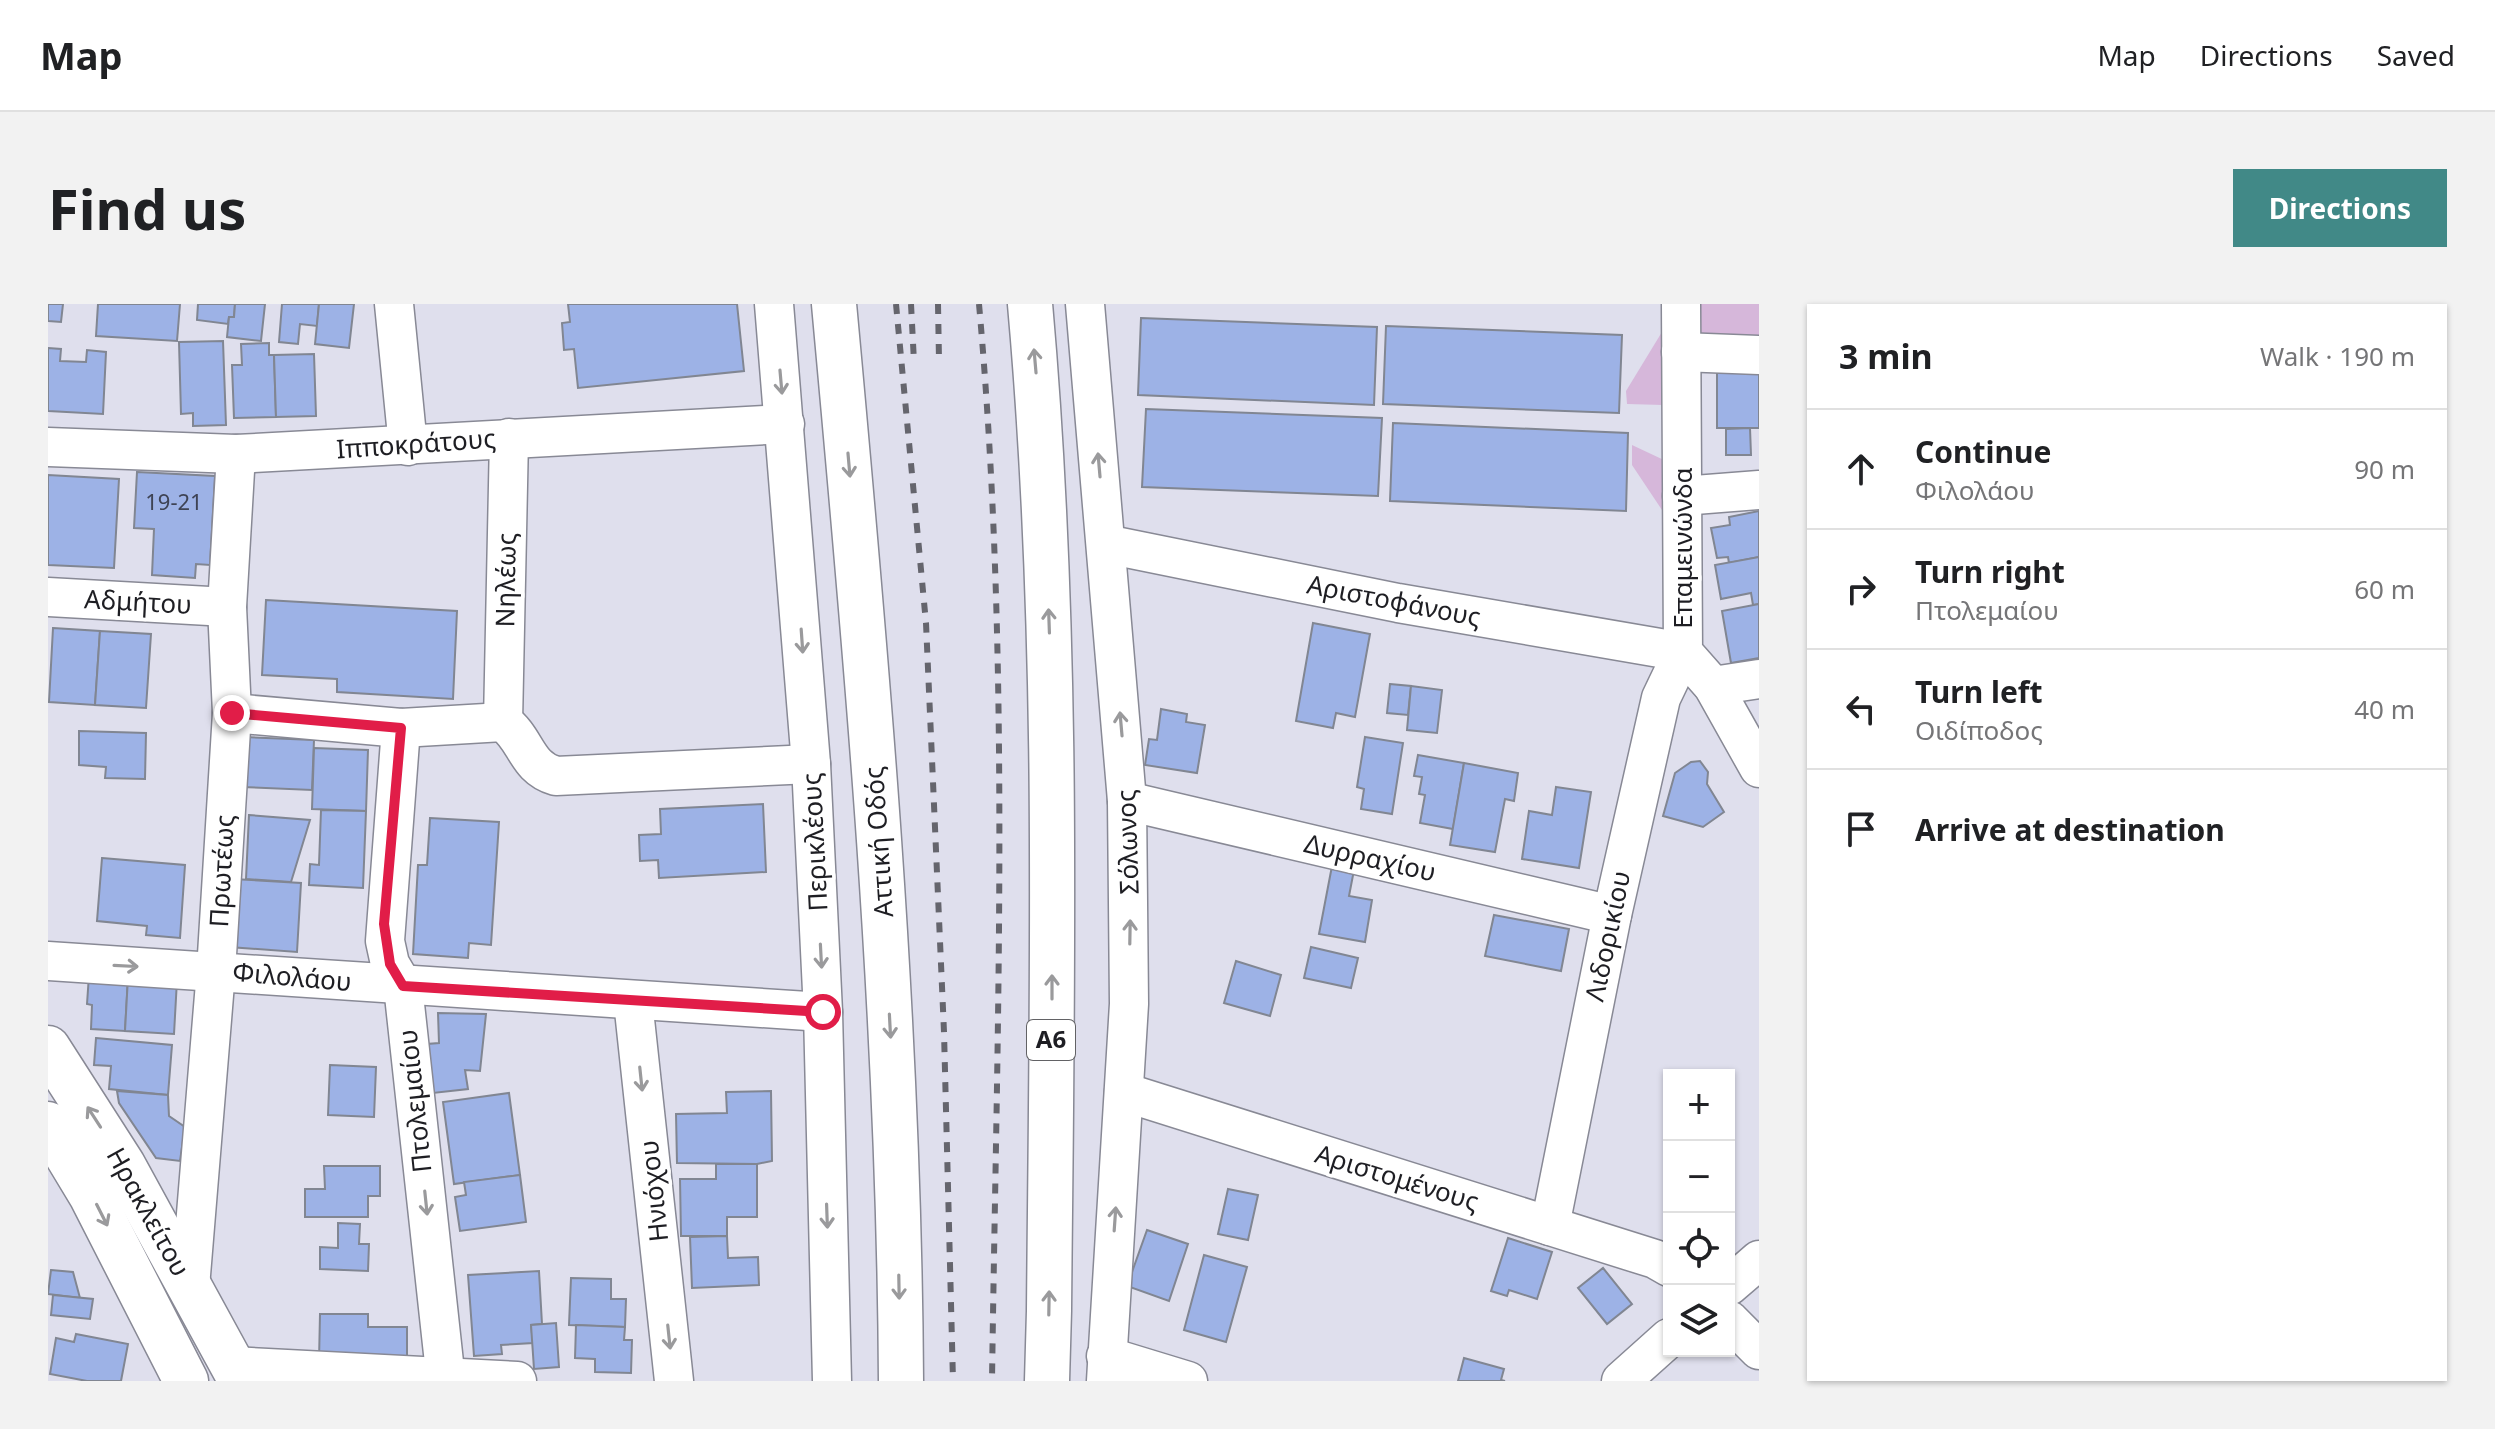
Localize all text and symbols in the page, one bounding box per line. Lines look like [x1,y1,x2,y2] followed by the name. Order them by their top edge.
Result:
[40,29,123,81] text: Map
[2097,36,2156,74] text: Map
[2200,36,2333,74] text: Directions
[2377,36,2455,74] text: Saved
[2233,169,2447,247] button: Directions
[48,170,246,246] text: Find us
[1839,333,1933,379] text: 3 min
[2260,338,2415,374] text: Walk · 190 m
[1027,348,1042,375] one-way arrow
[774,368,789,395] one-way arrow
[335,419,497,467] street label: Ιπποκράτους
[1915,431,2051,472] text: Continue
[1839,447,1883,491] icon: ahead
[842,451,857,478] one-way arrow
[2354,451,2415,487] text: 90 m
[1091,452,1106,479] one-way arrow
[1664,467,1700,629] street label: Επαμεινώνδα
[1915,472,2034,508] text: Φιλολάου
[145,486,203,516] house number: 19-21
[486,532,524,628] street label: Νηλέως
[1915,551,2065,592] text: Turn right
[1304,566,1484,635] street label: Αριστοφάνους
[1839,567,1883,611] icon: right
[2354,571,2415,607] text: 60 m
[83,580,193,622] street label: Αδμήτου
[1915,592,2059,628] text: Πτολεμαίου
[1042,608,1057,635] one-way arrow
[794,627,809,654] one-way arrow
[1915,671,2043,712] text: Turn left
[1839,687,1883,731] icon: left
[2354,691,2415,727] text: 40 m
[214,695,250,731] route end
[1113,711,1128,738] one-way arrow
[1915,712,2043,748] text: Οιδίποδος
[855,765,901,919] street label: Αττική Οδός
[792,772,836,912] street label: Περικλέους
[1107,789,1147,895] street label: Σόλωνος
[1839,807,1883,851] icon: arrive
[1915,809,2225,850] text: Arrive at destination
[200,814,242,928] street label: Πρωτέως
[1301,824,1440,890] street label: Δυρραχίου
[1576,867,1638,1004] street label: Λιδορικίου
[1122,919,1138,946] one-way arrow
[813,942,828,969] one-way arrow
[231,953,353,999] street label: Φιλολάου
[112,958,139,973] one-way arrow
[1044,974,1060,1001] one-way arrow
[805,994,841,1030] route start
[883,1012,898,1039] one-way arrow
[1027,1020,1075,1060] road number: Α6
[389,1028,439,1174] street label: Πτολεμαίου
[634,1065,649,1092] one-way arrow
[1663,1069,1735,1357] map controls
[1663,1069,1735,1141] button: +
[85,1107,102,1129] one-way arrow
[1311,1135,1484,1219] street label: Αριστομένους
[630,1139,676,1244] street label: Ηνιόχου
[99,1141,199,1282] street label: Ηρακλείτου
[1663,1141,1735,1213] button: −
[418,1189,433,1216] one-way arrow
[819,1202,834,1229] one-way arrow
[94,1203,110,1227] one-way arrow
[1108,1206,1123,1233] one-way arrow
[1663,1213,1735,1285] button: locate
[891,1273,906,1300] one-way arrow
[1663,1285,1735,1357] button: layers
[1042,1290,1057,1317] one-way arrow
[662,1323,677,1350] one-way arrow

